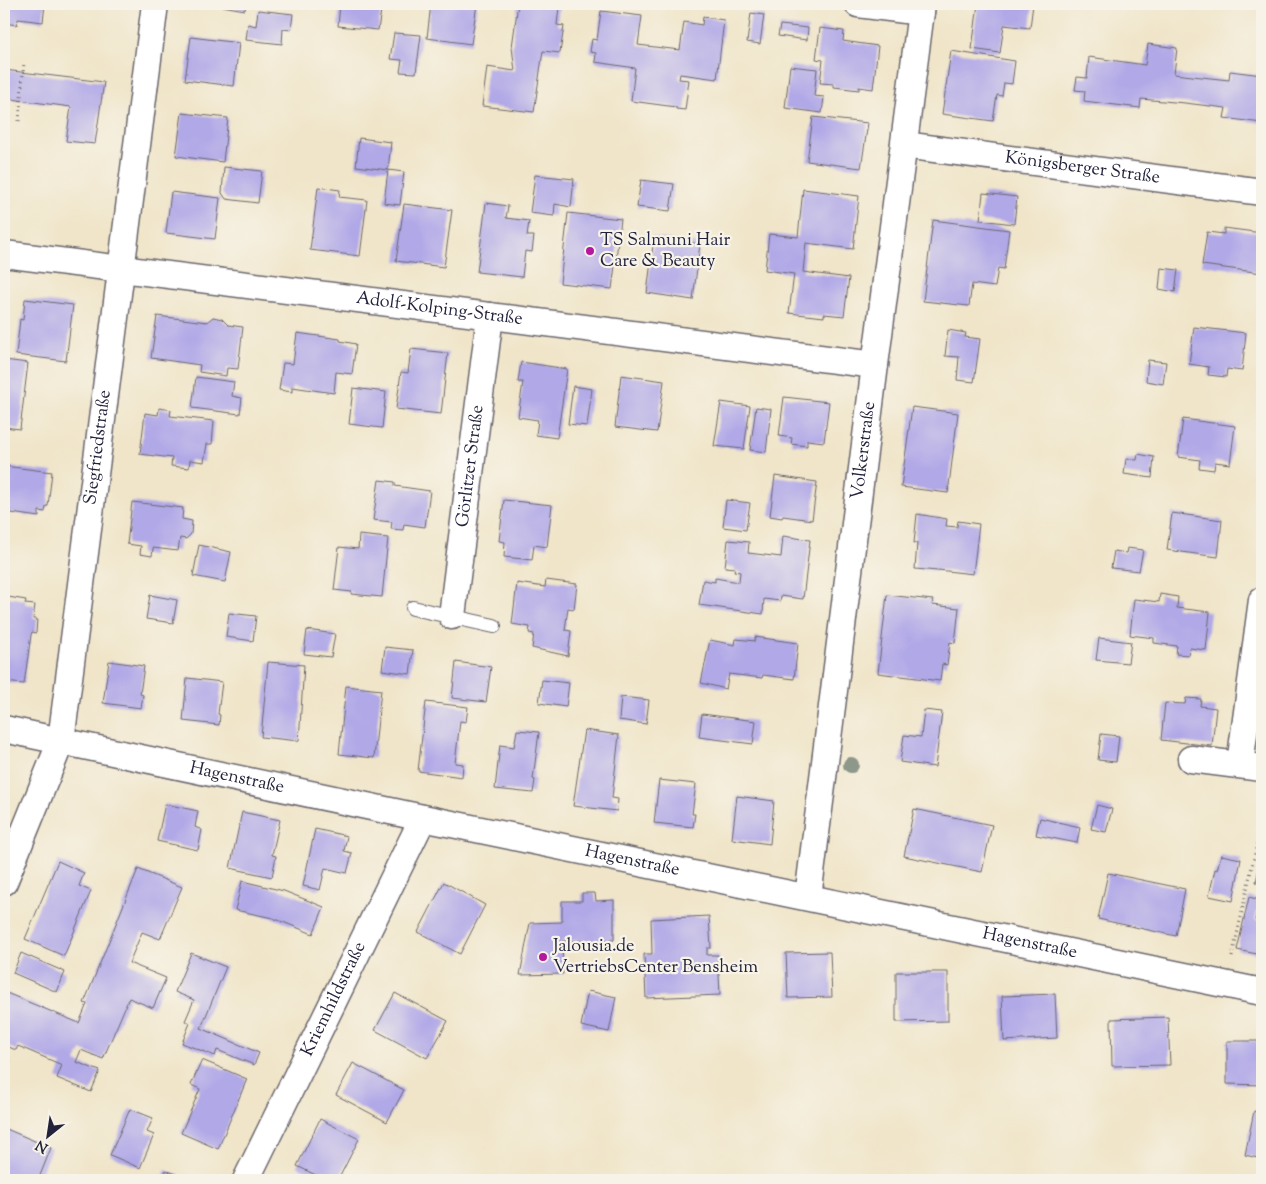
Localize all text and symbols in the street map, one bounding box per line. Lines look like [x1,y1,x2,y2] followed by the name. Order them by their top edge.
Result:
[1003,145,1162,191] street label: Königsberger Straße
[600,228,730,275] place label: TS Salmuni Hair Care & Beauty
[584,245,596,257] marker: TS Salmuni Hair Care & Beauty
[355,286,524,333] street label: Adolf-Kolping-Straße
[78,388,119,506] street label: Siegfriedstraße
[845,400,883,501] street label: Volkerstraße
[450,403,492,529] street label: Görlitzer Straße
[187,756,287,801] street label: Hagenstraße
[582,839,682,884] street label: Hagenstraße
[980,921,1079,966] street label: Hagenstraße
[552,934,758,981] place label: Jalousia.de VertriebsCenter Bensheim
[295,938,373,1061] street label: Kriemhildstraße
[537,951,549,963] marker: Jalousia.de VertriebsCenter Bensheim
[22,1112,72,1162] north arrow
[33,1134,52,1157] text: N

